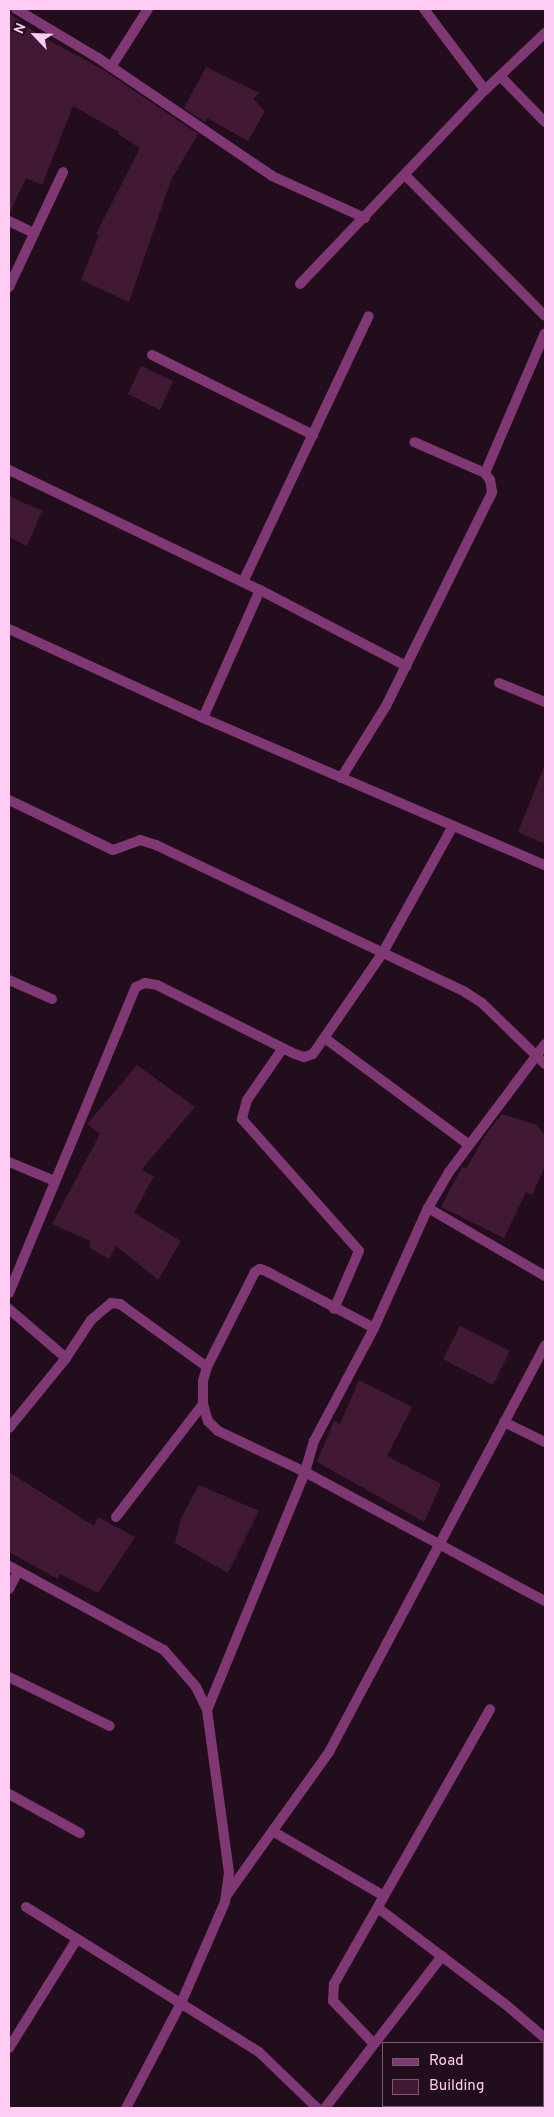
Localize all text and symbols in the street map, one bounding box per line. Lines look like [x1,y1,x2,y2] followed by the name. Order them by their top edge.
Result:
[10,10,60,60] north arrow
[11,21,31,37] text: N
[382,2042,544,2107] legend
[429,2052,464,2071] text: Road
[429,2077,484,2096] text: Building

